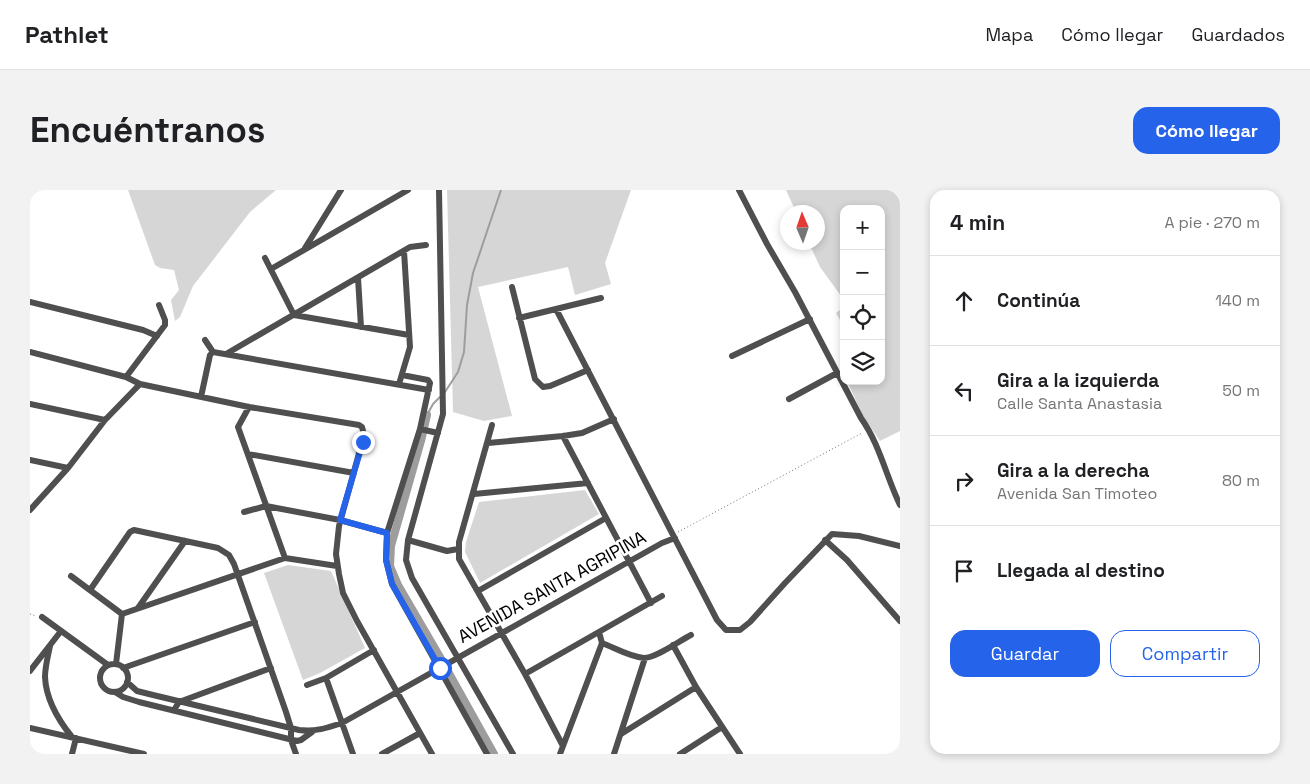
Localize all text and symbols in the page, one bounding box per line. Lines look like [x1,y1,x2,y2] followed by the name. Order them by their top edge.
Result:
[25,19,109,50] text: Pathlet
[985,23,1033,46] text: Mapa
[1061,23,1163,46] text: Cómo llegar
[1191,23,1285,46] text: Guardados
[1133,107,1280,154] button: Cómo llegar
[30,108,265,152] text: Encuéntranos
[780,205,825,250] north arrow
[840,205,885,385] map controls
[840,205,885,250] button: +
[950,209,1005,236] text: 4 min
[1165,212,1260,233] text: A pie · 270 m
[840,250,885,295] button: −
[950,287,978,315] icon: ahead
[997,288,1080,313] text: Continúa
[1215,290,1260,311] text: 140 m
[840,295,885,340] button: locate
[840,340,885,385] button: layers
[997,368,1159,393] text: Gira a la izquierda
[950,377,978,405] icon: left
[1222,380,1260,401] text: 50 m
[997,393,1162,414] text: Calle Santa Anastasia
[352,431,375,454] route end
[997,458,1149,483] text: Gira a la derecha
[950,467,978,495] icon: right
[1222,470,1260,491] text: 80 m
[997,483,1157,504] text: Avenida San Timoteo
[454,525,650,648] street label: AVENIDA SANTA AGRIPINA
[950,557,978,585] icon: arrive
[997,558,1165,583] text: Llegada al destino
[950,630,1100,677] button: Guardar
[1110,630,1260,677] button: Compartir
[429,657,452,680] route start

